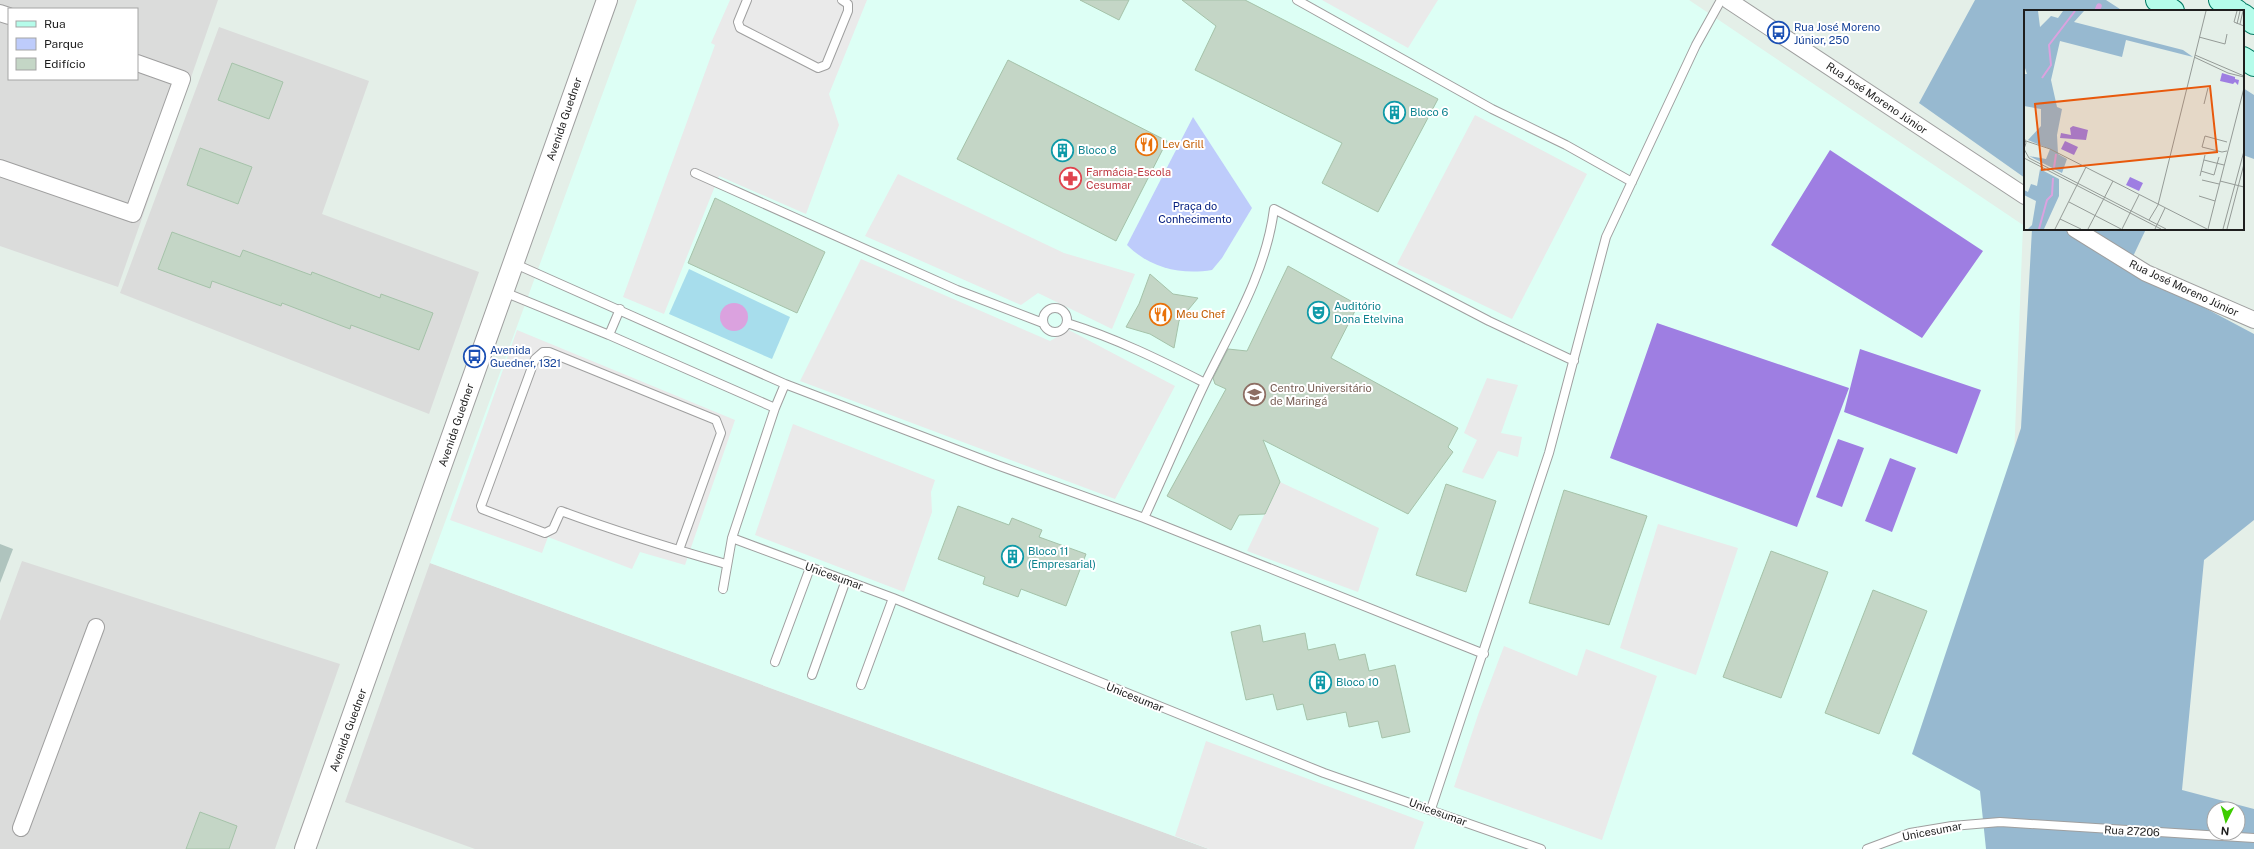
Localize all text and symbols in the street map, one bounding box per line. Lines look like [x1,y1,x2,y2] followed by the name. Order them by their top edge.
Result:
[8,8,138,80] legend
[2024,10,2244,230] inset map
[44,17,66,31] text: Rua
[1765,20,1791,46] bus stop icon: Rua José Moreno Júnior, 250
[1794,21,1880,46] place label: Rua José Moreno Júnior, 250
[44,37,84,51] text: Parque
[44,57,86,71] text: Edifício
[1824,60,1930,136] street label: Rua José Moreno Júnior
[544,76,584,162] street label: Avenida Guedner
[1382,99,1408,125] building icon: Bloco 6
[1410,106,1448,118] place label: Bloco 6
[1134,131,1160,157] restaurant icon: Lev Grill
[1049,137,1075,163] building icon: Bloco 8
[1162,138,1204,150] place label: Lev Grill
[1078,144,1117,156] place label: Bloco 8
[1057,165,1083,191] pharmacy icon: Farmácia-Escola Cesumar
[1086,166,1171,191] place label: Farmácia-Escola Cesumar
[1158,200,1232,225] park label: Praça do Conhecimento
[2127,257,2241,319] street label: Rua José Moreno Júnior
[1306,299,1332,325] theatre icon: Auditório Dona Etelvina
[1334,300,1404,325] place label: Auditório Dona Etelvina
[1147,301,1173,327] restaurant icon: Meu Chef
[1176,308,1226,320] place label: Meu Chef
[462,343,488,369] bus stop icon: Avenida Guedner, 1321
[490,344,561,369] place label: Avenida Guedner, 1321
[1241,381,1267,407] school or university icon: Centro Universitário de Maringá
[436,382,476,468] street label: Avenida Guedner
[1270,382,1372,407] place label: Centro Universitário de Maringá
[999,544,1025,570] building icon: Bloco 11 (Empresarial)
[1028,545,1096,570] place label: Bloco 11 (Empresarial)
[803,560,865,592] street label: Unicesumar
[1307,669,1333,695] building icon: Bloco 10
[1336,676,1379,688] place label: Bloco 10
[1105,680,1165,714] street label: Unicesumar
[327,687,369,773] street label: Avenida Guedner
[1407,796,1469,828] street label: Unicesumar
[2206,801,2246,841] north arrow
[1901,819,1963,843] street label: Unicesumar
[2104,824,2160,838] street label: Rua 27206
[2220,825,2230,837] text: N

